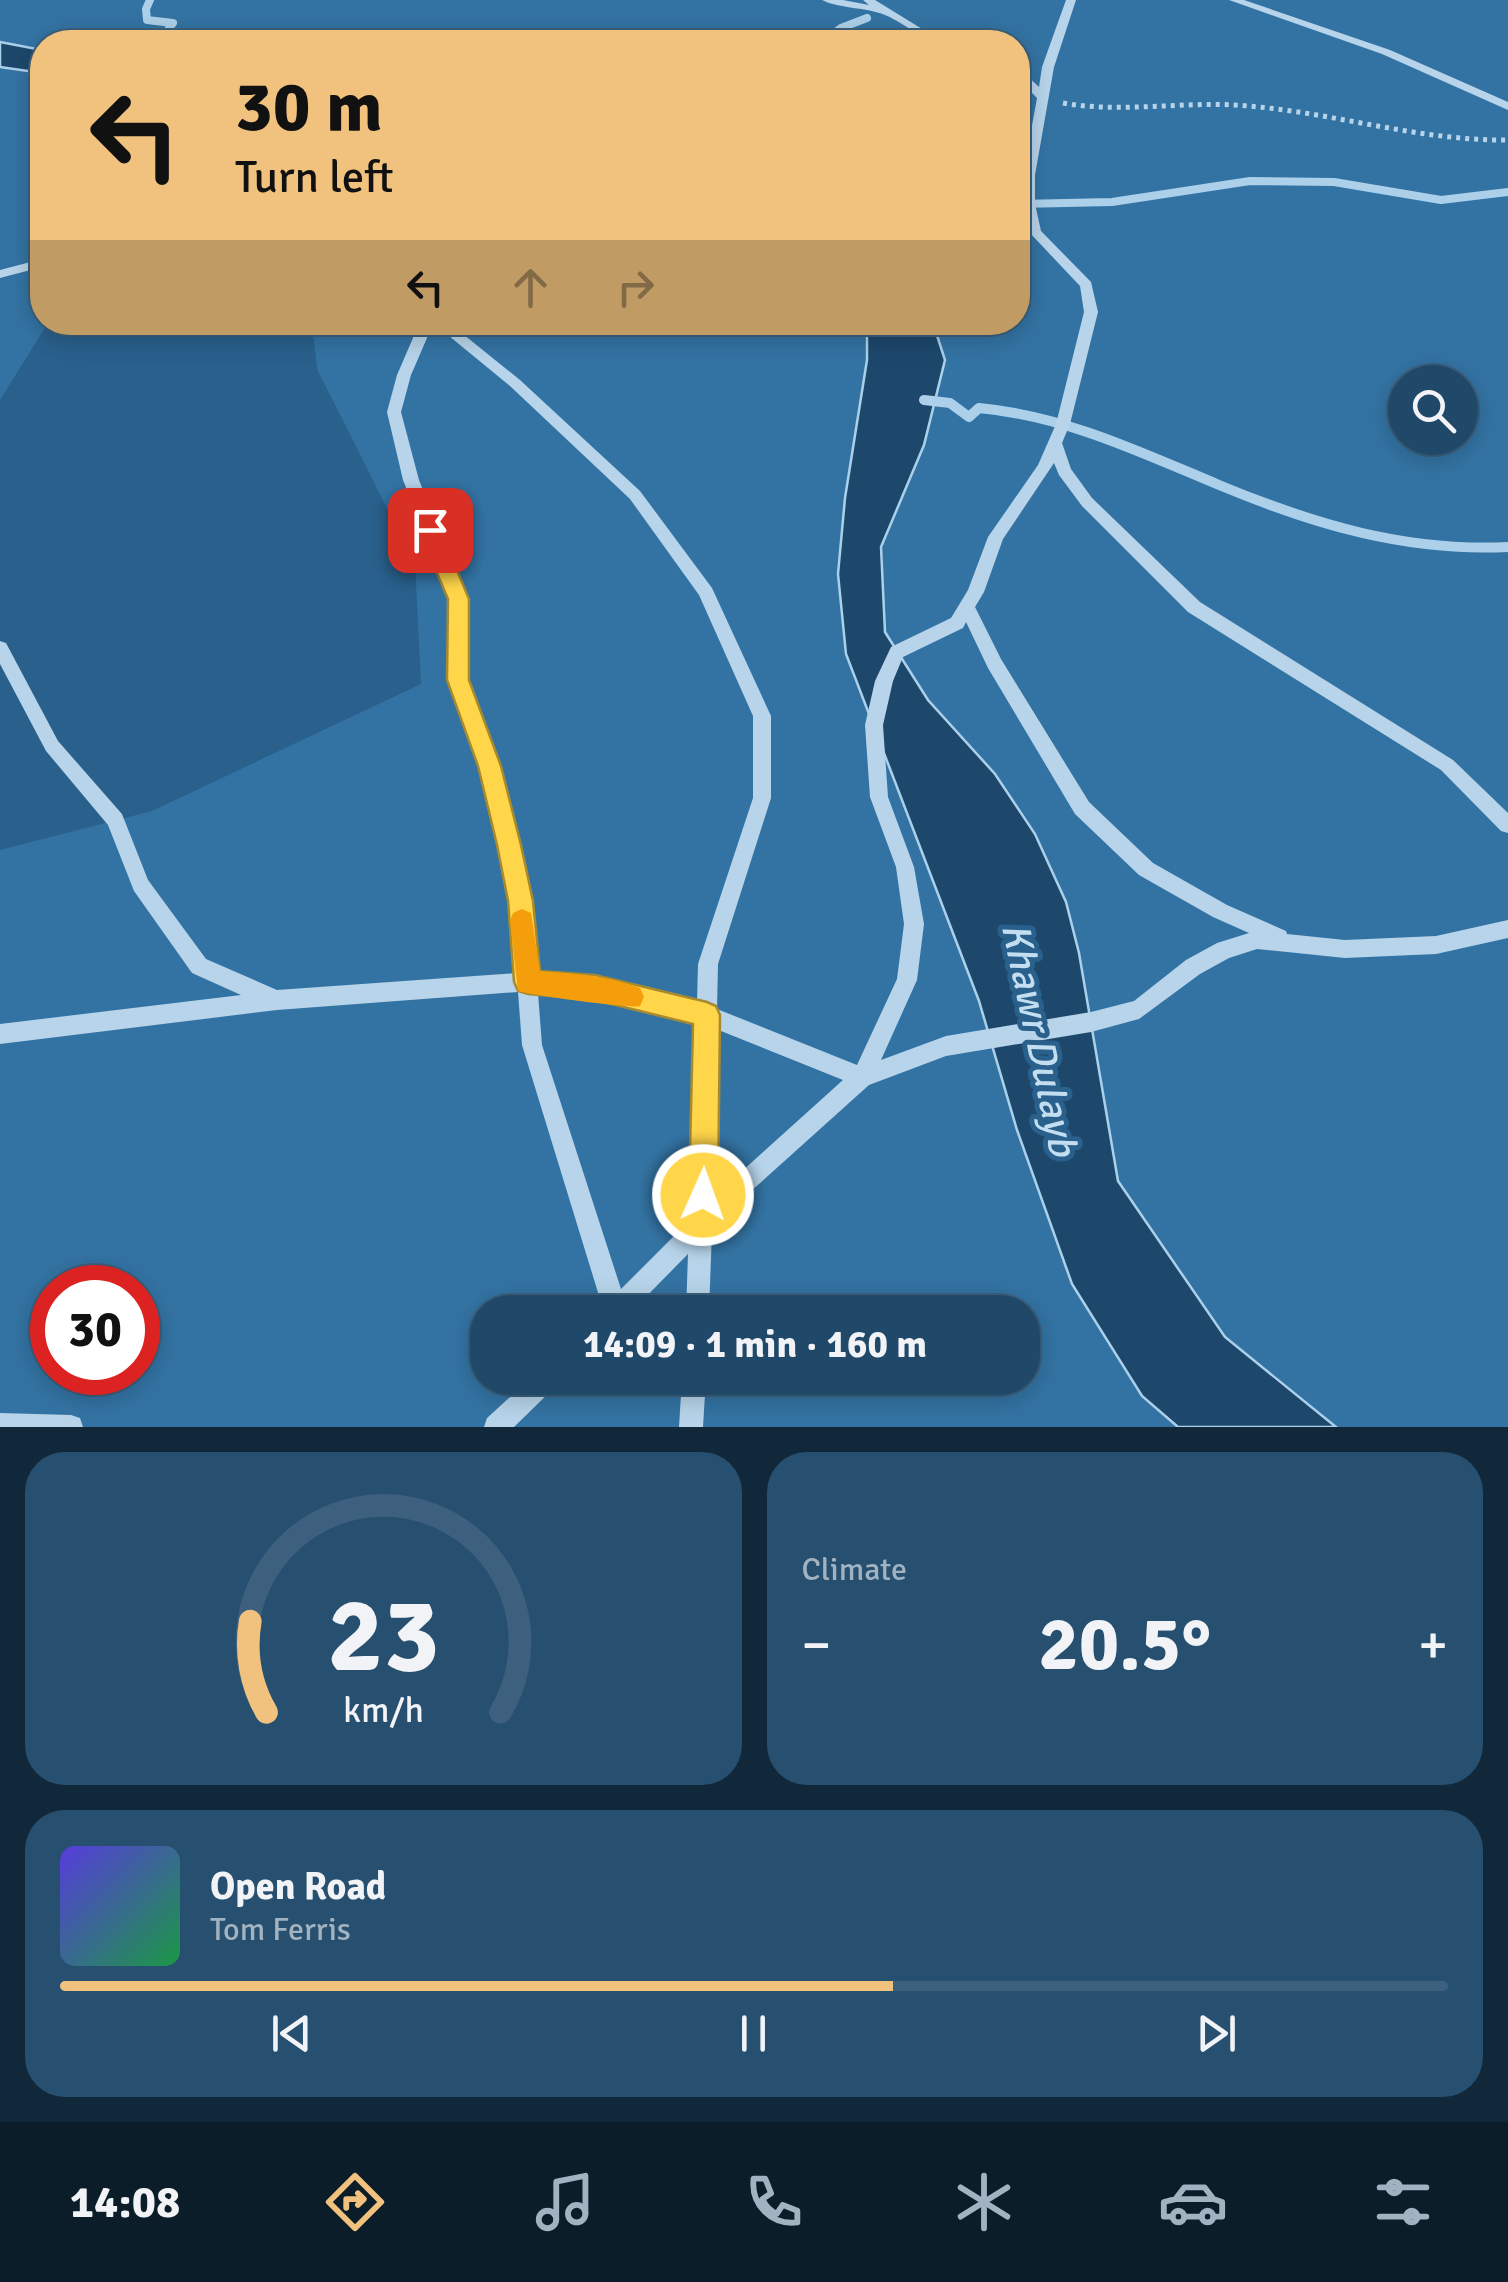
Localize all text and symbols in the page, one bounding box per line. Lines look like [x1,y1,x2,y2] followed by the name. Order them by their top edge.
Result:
[235,64,383,150] text: 30 m
[70,70,200,200] icon: left
[235,150,394,205] text: Turn left
[398,260,453,315] icon: left
[503,260,558,315] icon: ahead
[608,260,663,315] icon: right
[1388,365,1478,455] map controls
[1388,365,1478,455] button: search
[388,488,473,573] pin
[403,503,458,558] icon: arrive
[990,918,1089,1162] water label: Khawr Dulayb
[651,1143,755,1247] position arrow
[30,1265,160,1395] speed limit sign: 30
[583,1321,927,1368] text: 14:09 · 1 min · 160 m
[802,1550,907,1589] text: Climate
[327,1572,439,1700] text: 23
[1038,1598,1211,1691] text: 20.5°
[802,1611,831,1679] text: −
[1418,1611,1448,1679] text: +
[343,1688,424,1732] text: km/h
[210,1863,386,1910] text: Open Road
[210,1910,351,1949] text: Tom Ferris
[264,2006,319,2061] icon: previous
[726,2006,781,2061] icon: pause
[1189,2006,1244,2061] icon: next
[320,2167,390,2237] icon: directions
[530,2167,600,2237] icon: music
[739,2167,809,2237] icon: phone
[949,2167,1019,2237] icon: climate
[1158,2167,1228,2237] icon: car
[1368,2167,1438,2237] icon: filters
[70,2175,180,2230] text: 14:08

